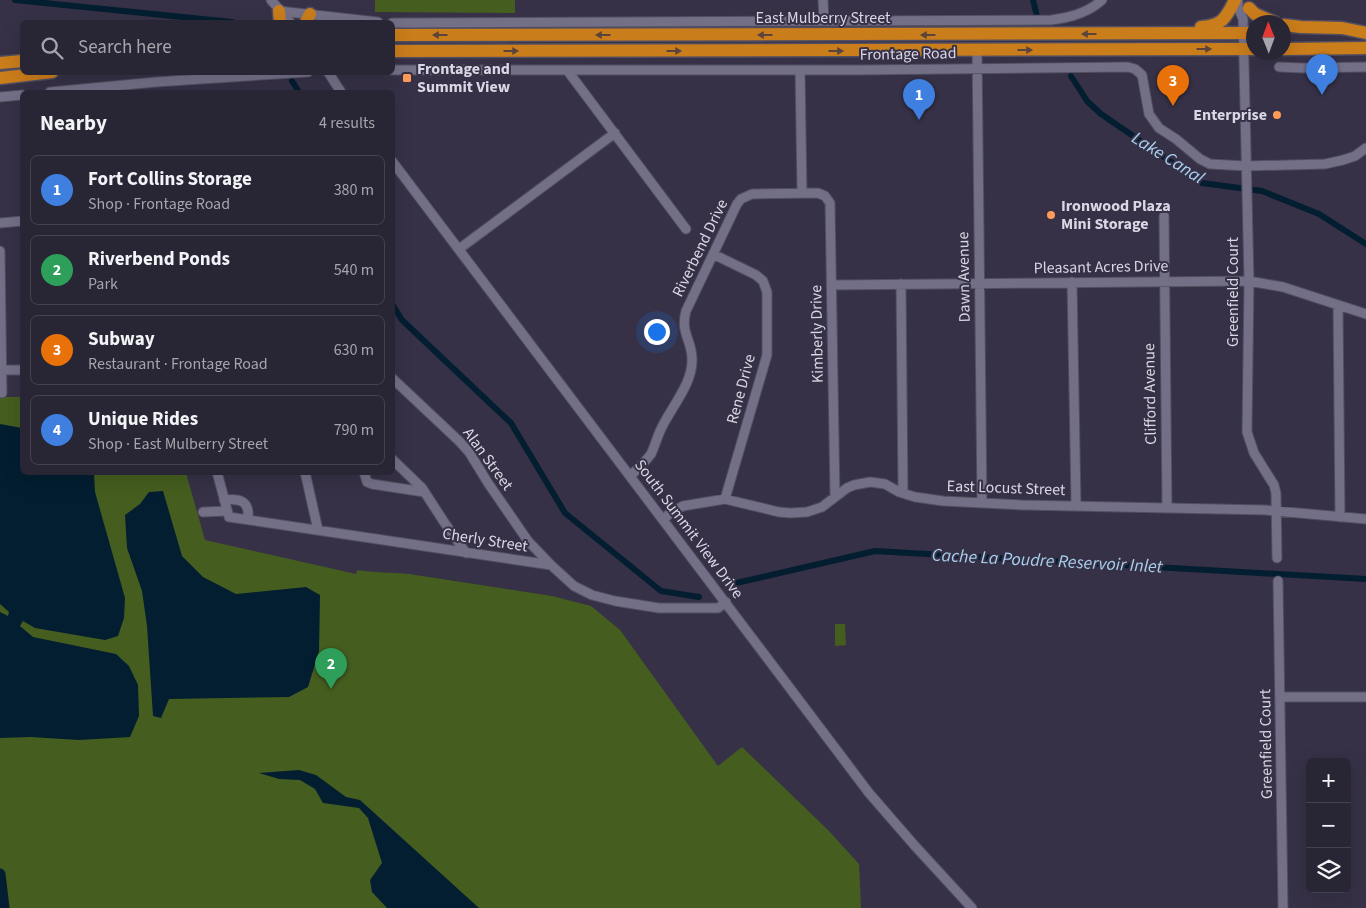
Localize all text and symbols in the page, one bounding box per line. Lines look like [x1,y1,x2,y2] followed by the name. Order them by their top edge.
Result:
[756,7,891,29] street label: East Mulberry Street
[1246,15,1291,60] north arrow
[20,20,395,75] search box
[1081,30,1097,38] one-way arrow
[432,31,448,39] one-way arrow
[594,31,610,39] one-way arrow
[757,31,773,39] one-way arrow
[919,31,935,39] one-way arrow
[38,34,66,62] icon: search
[78,34,172,61] text: Search here
[859,42,957,66] street label: Frontage Road
[1196,45,1212,53] one-way arrow
[828,46,844,54] one-way arrow
[1018,46,1034,54] one-way arrow
[503,47,519,55] one-way arrow
[666,47,682,55] one-way arrow
[1306,54,1338,95] pin: 4
[417,58,511,98] place label: Frontage and Summit View
[1157,65,1189,106] pin: 3
[401,72,413,84] marker: Frontage and Summit View
[903,79,935,120] pin: 1
[1193,104,1267,126] place label: Enterprise
[40,108,107,138] text: Nearby
[1271,109,1283,121] marker: Enterprise
[319,112,375,134] text: 4 results
[1127,126,1210,190] water label: Lake Canal
[88,166,252,193] text: Fort Collins Storage
[53,179,61,201] text: 1
[334,179,374,201] text: 380 m
[88,193,230,215] text: Shop · Frontage Road
[667,195,733,301] street label: Riverbend Drive
[1061,195,1171,235] place label: Ironwood Plaza Mini Storage
[1045,209,1057,221] marker: Ironwood Plaza Mini Storage
[952,231,976,323] street label: Dawn Avenue
[1222,236,1244,347] street label: Greenfield Court
[88,246,230,273] text: Riverbend Ponds
[1033,255,1169,279] street label: Pleasant Acres Drive
[53,259,61,281] text: 2
[334,259,374,281] text: 540 m
[88,273,118,295] text: Park
[805,285,829,383] street label: Kimberly Drive
[644,319,670,345] your location
[88,326,155,353] text: Subway
[53,339,61,361] text: 3
[334,339,374,361] text: 630 m
[1138,343,1162,445] street label: Clifford Avenue
[721,352,761,426] street label: Rene Drive
[88,353,268,375] text: Restaurant · Frontage Road
[88,406,198,433] text: Unique Rides
[53,419,61,441] text: 4
[334,419,374,441] text: 790 m
[458,423,519,495] street label: Alan Street
[88,433,268,455] text: Shop · East Mulberry Street
[629,455,749,603] street label: South Summit View Drive
[946,475,1066,501] street label: East Locust Street
[441,522,530,558] street label: Cherly Street
[931,542,1164,580] water label: Cache La Poudre Reservoir Inlet
[315,648,347,689] pin: 2
[1254,688,1278,799] street label: Greenfield Court
[1306,758,1351,893] map controls
[1306,758,1351,803] button: +
[1306,803,1351,848] button: −
[1306,848,1351,893] button: layers

